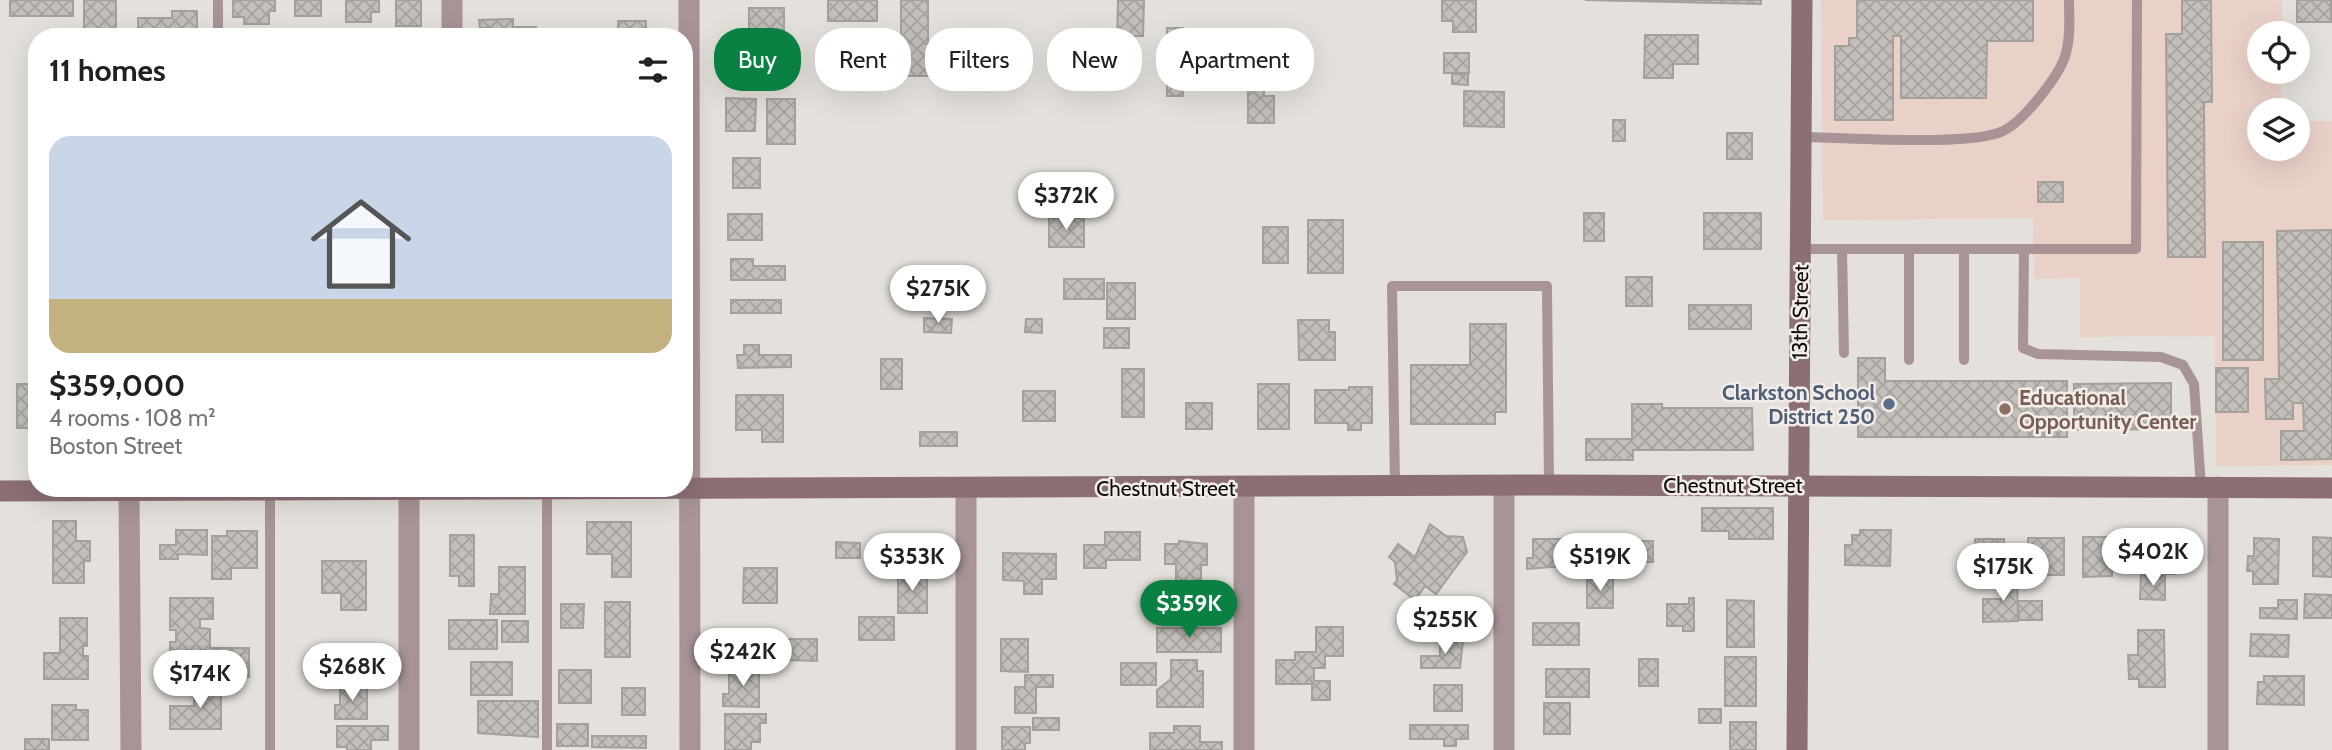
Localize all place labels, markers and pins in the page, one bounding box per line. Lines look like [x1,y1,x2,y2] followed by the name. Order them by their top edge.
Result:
[1017,173,1115,232] pin: $372K
[889,266,987,325] pin: $275K
[1722,380,1875,429] place label: Clarkston School District 250
[2019,385,2196,434] place label: Educational Opportunity Center
[1881,396,1897,412] marker: Clarkston School District 250
[1997,401,2013,417] marker: Educational Opportunity Center
[2104,528,2202,588] pin: $402K
[863,534,961,593] pin: $353K
[1551,534,1649,593] pin: $519K
[1954,544,2052,603] pin: $175K
[1140,580,1238,640] pin: $359K
[1396,596,1494,656] pin: $255K
[694,628,792,688] pin: $242K
[303,644,401,703] pin: $268K
[151,650,249,710] pin: $174K

